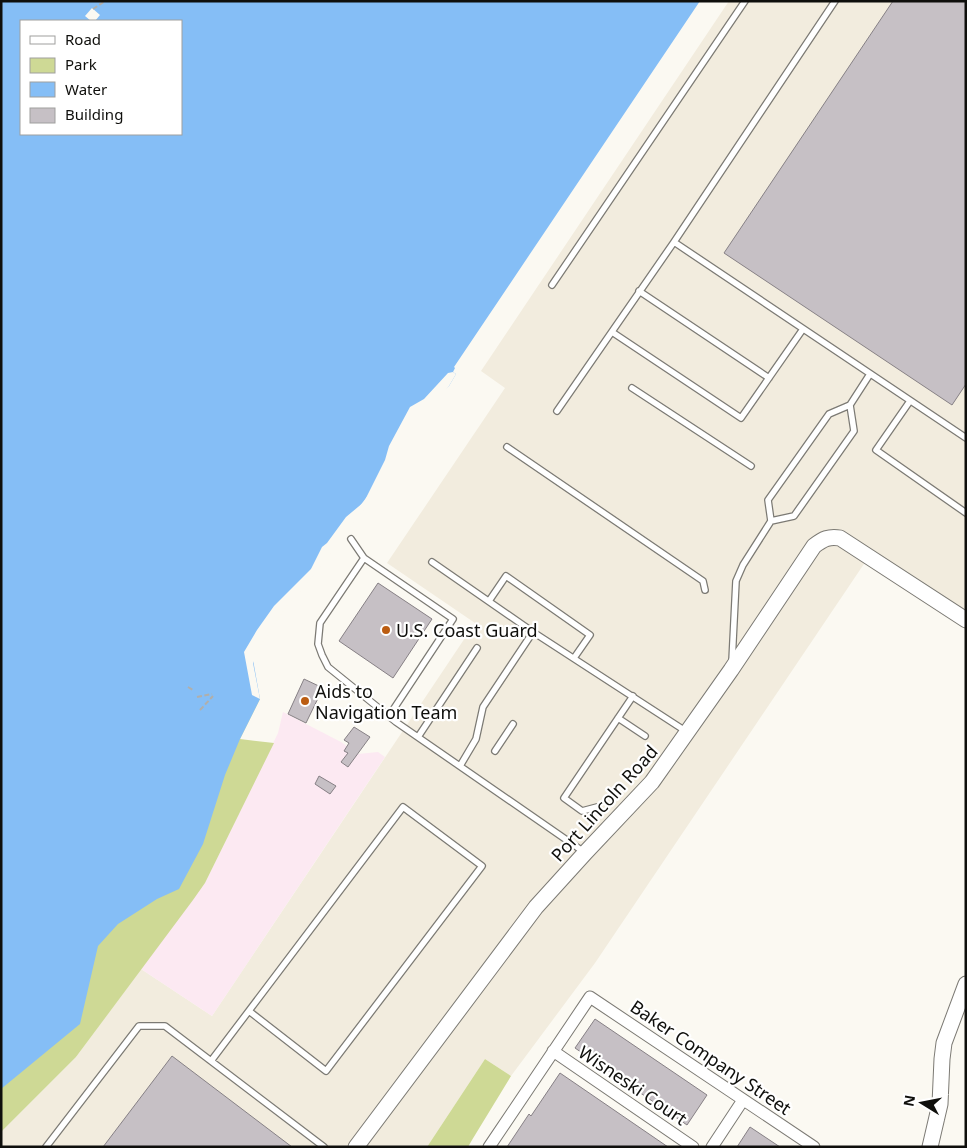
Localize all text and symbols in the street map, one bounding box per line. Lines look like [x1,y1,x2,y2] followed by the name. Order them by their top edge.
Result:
[20,20,182,135] legend
[65,29,101,49] text: Road
[65,54,97,74] text: Park
[65,79,107,99] text: Water
[65,104,123,124] text: Building
[396,618,538,642] place label: U.S. Coast Guard
[380,624,392,636] marker: U.S. Coast Guard
[315,679,457,724] place label: Aids to Navigation Team
[299,695,311,707] marker: Aids to Navigation Team
[545,740,663,866] street label: Port Lincoln Road
[626,994,797,1120] street label: Baker Company Street
[574,1040,692,1131] street label: Wisneski Court
[897,1078,947,1128] north arrow
[898,1093,919,1108] text: N

